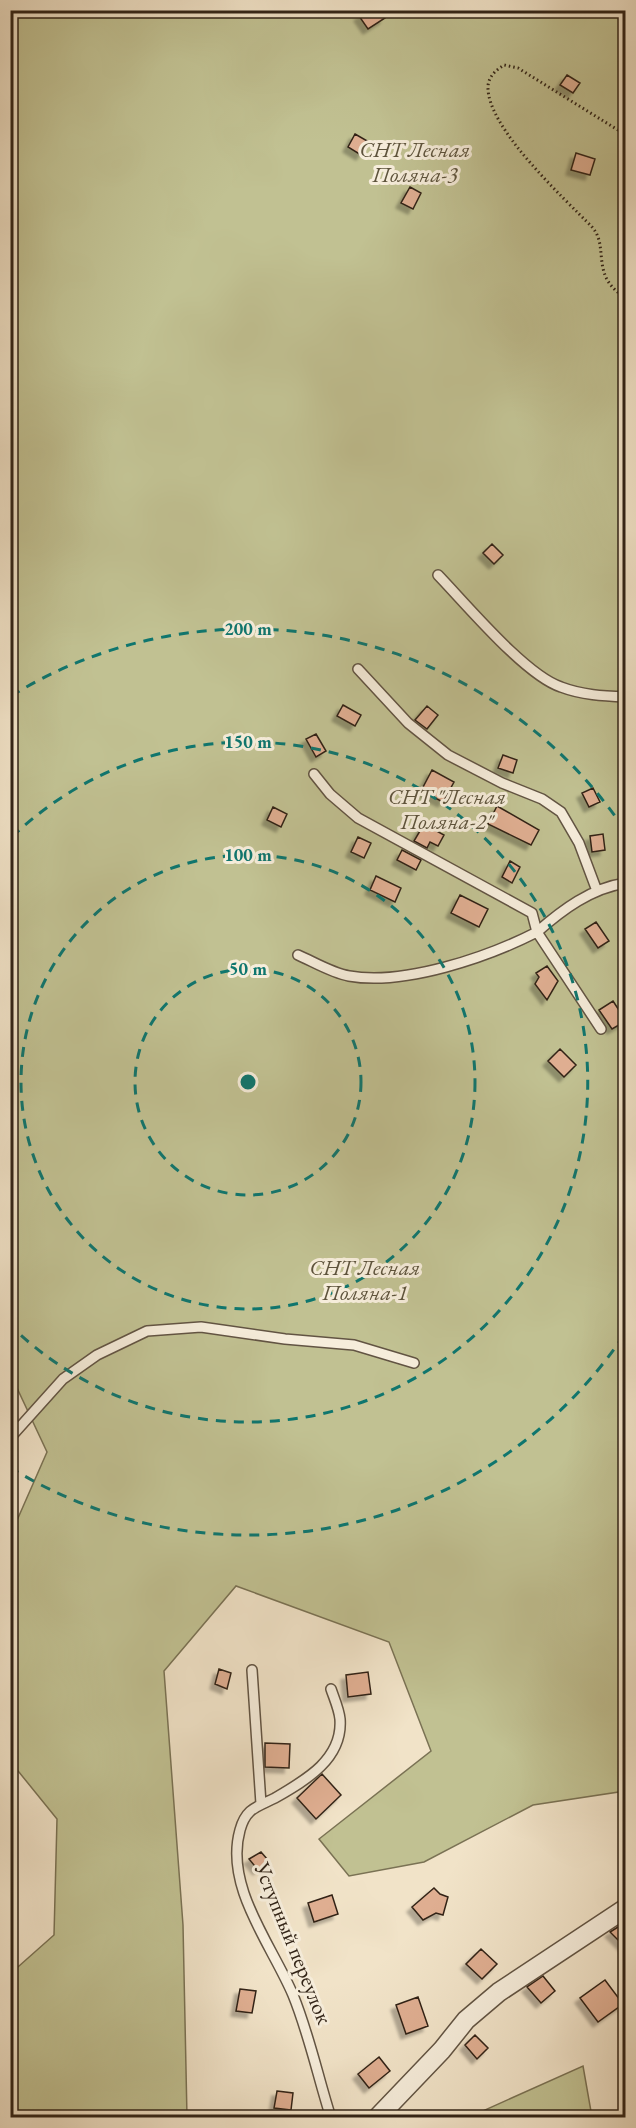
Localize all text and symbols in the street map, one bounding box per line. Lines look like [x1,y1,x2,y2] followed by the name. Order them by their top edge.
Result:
[360,135,470,189] park label: СНТ Лесная Поляна-3
[224,617,272,640] text: 200 m
[224,730,272,753] text: 150 m
[388,782,506,836] park label: СНТ "Лесная Поляна-2"
[224,843,272,866] text: 100 m
[229,957,267,980] text: 50 m
[238,1072,258,1092] centre of rings
[310,1253,420,1307] park label: СНТ Лесная Поляна-1
[247,1857,339,2029] street label: Уступный переулок

